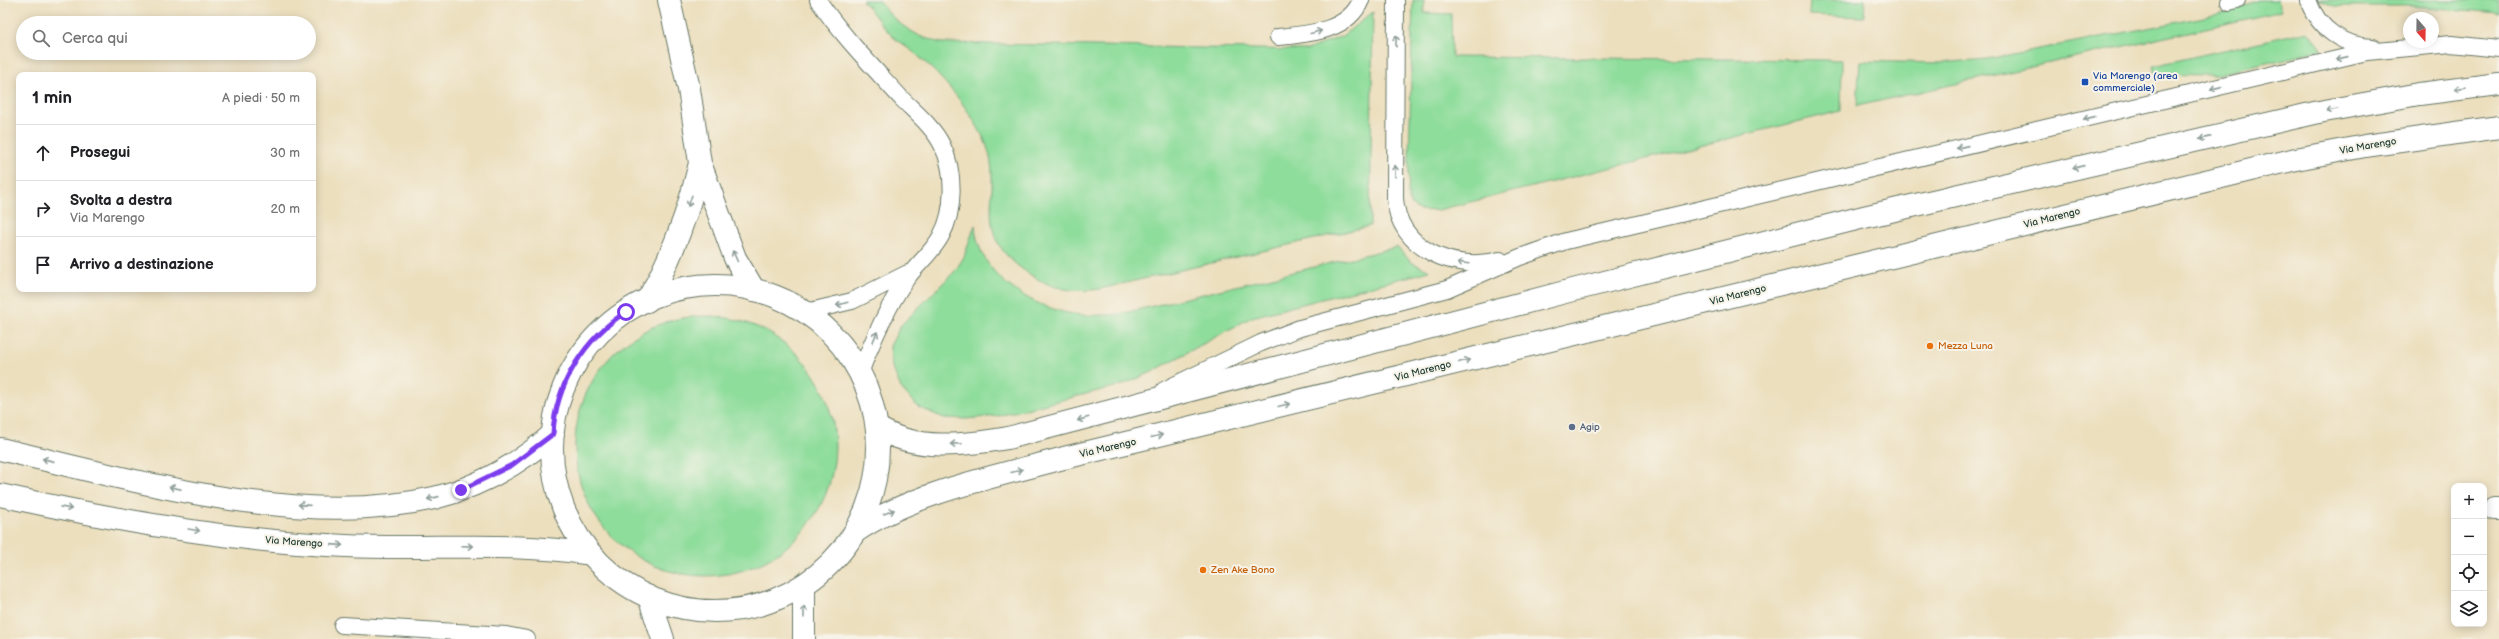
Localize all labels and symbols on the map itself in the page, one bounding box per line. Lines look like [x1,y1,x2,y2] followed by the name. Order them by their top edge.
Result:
[2403,12,2439,48] north arrow
[1310,27,1323,35] one-way arrow
[1392,35,1400,48] one-way arrow
[2336,54,2349,62] one-way arrow
[2093,70,2178,94] place label: Via Marengo (area commerciale)
[2080,77,2090,87] marker: Via Marengo (area commerciale)
[2209,84,2222,92] one-way arrow
[2454,84,2467,92] one-way arrow
[2326,106,2339,114] one-way arrow
[2083,114,2096,122] one-way arrow
[2199,134,2212,142] one-way arrow
[2339,135,2398,157] street label: Via Marengo
[1956,144,1969,152] one-way arrow
[2072,163,2085,171] one-way arrow
[1391,165,1399,178] one-way arrow
[686,194,693,207] one-way arrow
[2023,205,2082,231] street label: Via Marengo
[731,250,738,262] one-way arrow
[1457,259,1470,266] one-way arrow
[1709,282,1768,308] street label: Via Marengo
[836,301,849,308] one-way arrow
[617,303,635,321] route start
[872,332,879,344] one-way arrow
[1938,340,1993,352] place label: Mezza Luna
[1925,341,1935,351] marker: Mezza Luna
[1457,357,1470,365] one-way arrow
[1394,358,1453,384] street label: Via Marengo
[1277,401,1290,409] one-way arrow
[1077,416,1090,423] one-way arrow
[1580,421,1600,433] place label: Agip
[1567,422,1577,432] marker: Agip
[1150,431,1163,439] one-way arrow
[1079,436,1138,460] street label: Via Marengo
[950,440,963,448] one-way arrow
[42,456,55,464] one-way arrow
[1011,467,1024,474] one-way arrow
[452,481,470,499] route end
[169,483,182,491] one-way arrow
[427,494,440,502] one-way arrow
[298,502,311,509] one-way arrow
[59,505,72,513] one-way arrow
[882,508,894,515] one-way arrow
[187,527,200,535] one-way arrow
[265,534,323,550] street label: Via Marengo
[330,542,343,549] one-way arrow
[460,542,473,549] one-way arrow
[1210,564,1275,576] place label: Zen Ake Bono
[1198,565,1208,575] marker: Zen Ake Bono
[800,606,808,619] one-way arrow

